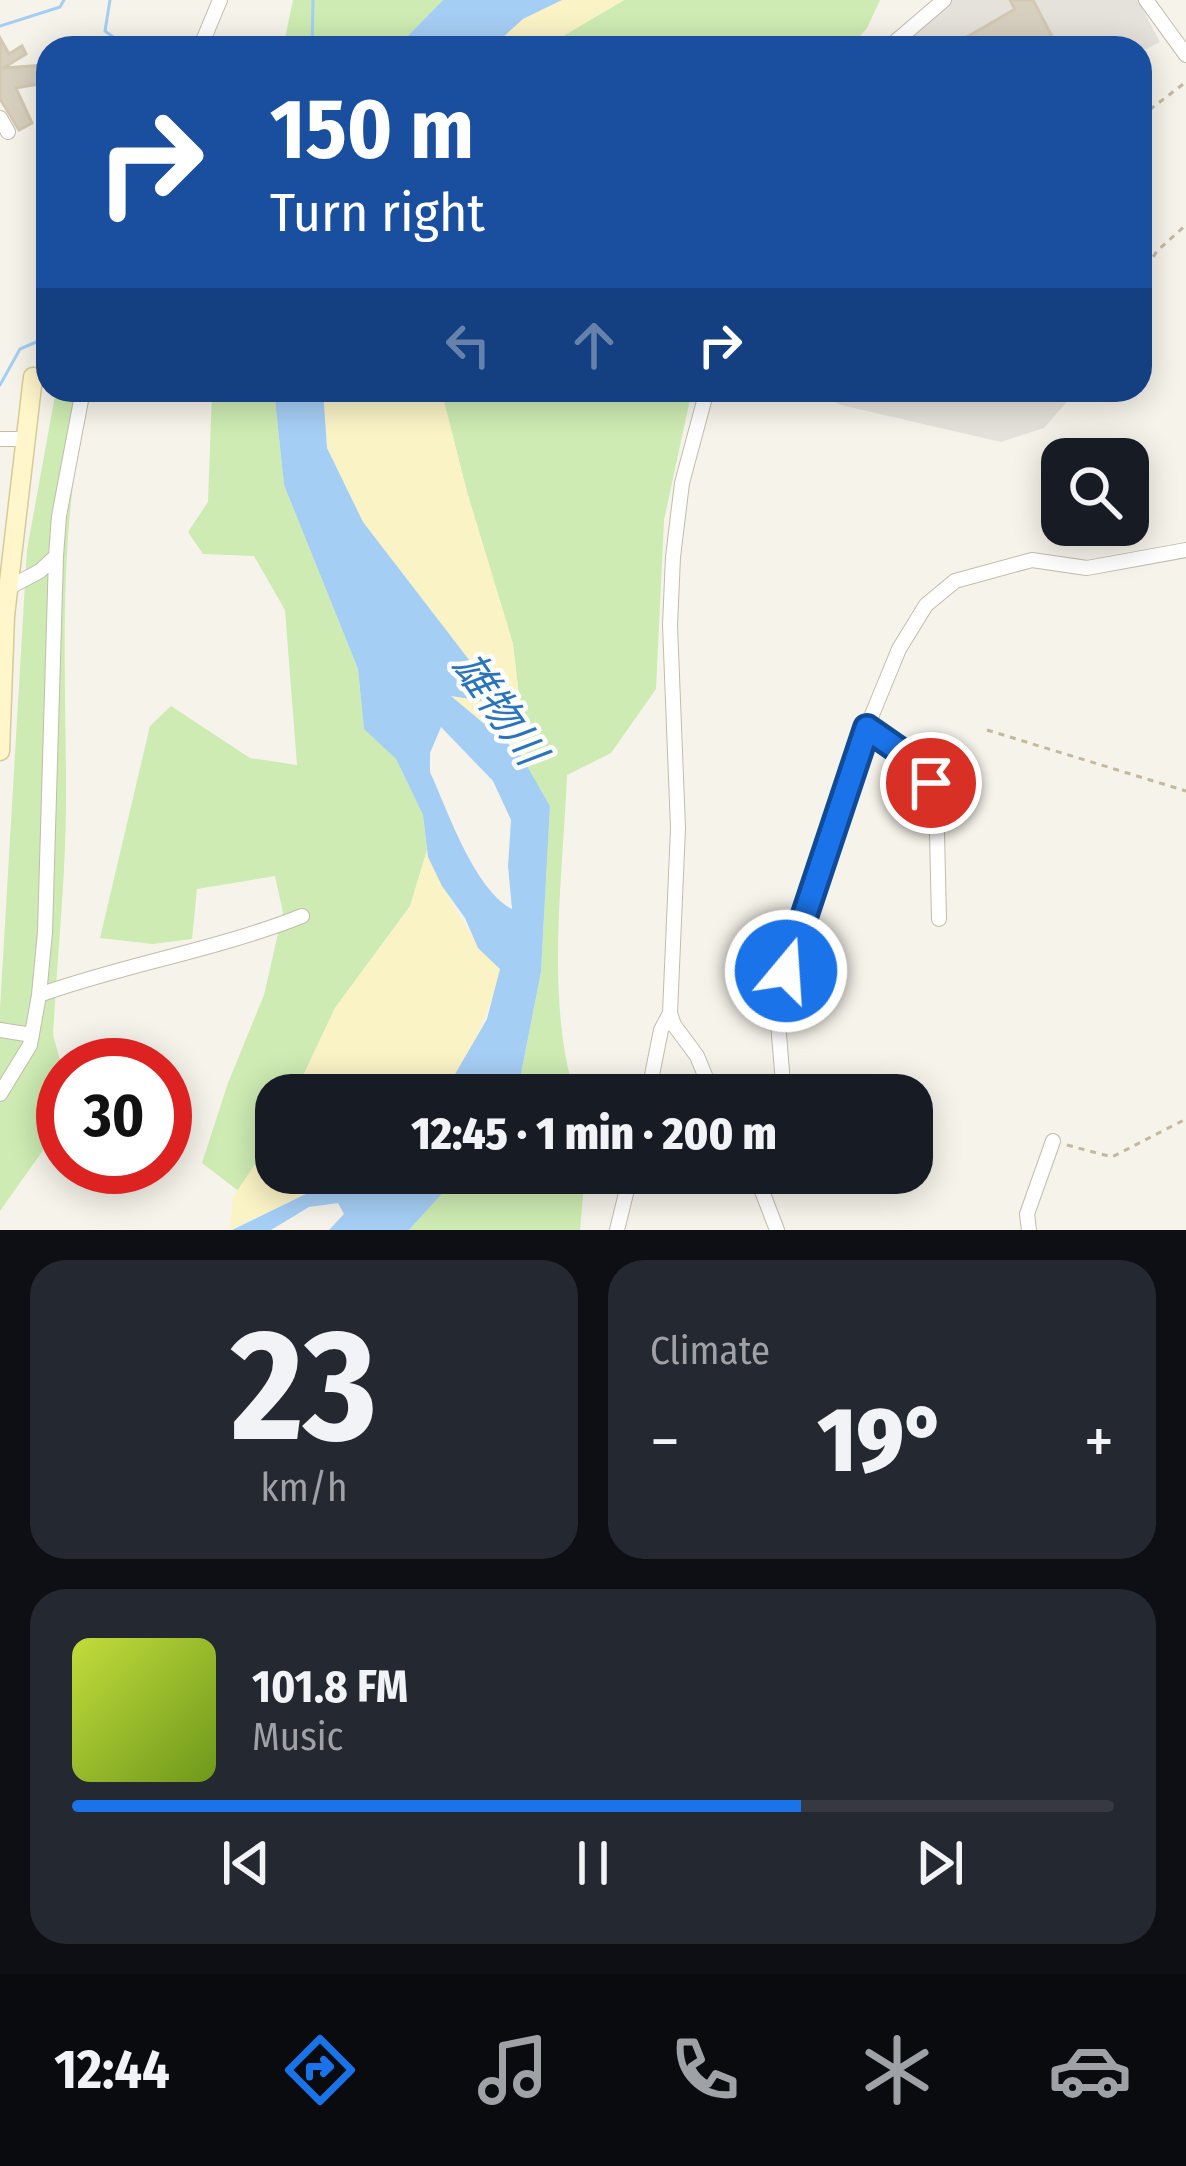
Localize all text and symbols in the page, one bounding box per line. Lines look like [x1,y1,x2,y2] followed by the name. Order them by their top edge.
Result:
[270,79,474,180] text: 150 m
[72,84,228,240] icon: right
[270,181,485,245] text: Turn right
[435,312,501,378] icon: left
[561,312,627,378] icon: ahead
[687,312,753,378] icon: right
[1041,438,1149,546] map controls
[1041,438,1149,546] button: search
[443,643,558,778] water label: 雄物川
[880,732,982,834] pin
[898,750,964,816] icon: arrive
[723,908,849,1034] position arrow
[36,1038,192,1194] speed limit sign: 30
[411,1107,777,1161] text: 12:45 · 1 min · 200 m
[231,1293,377,1480] text: 23
[650,1328,770,1374] text: Climate
[818,1387,946,1495] text: 19°
[650,1402,680,1481] text: −
[1084,1402,1114,1481] text: +
[261,1465,347,1511] text: km/h
[252,1660,408,1714] text: 101.8 FM
[252,1714,343,1760] text: Music
[213,1830,279,1896] icon: previous
[560,1830,626,1896] icon: pause
[907,1830,973,1896] icon: next
[278,2028,362,2112] icon: directions
[471,2028,555,2112] icon: music
[663,2028,747,2112] icon: phone
[855,2028,939,2112] icon: climate
[1048,2028,1132,2112] icon: car
[54,2038,170,2102] text: 12:44

